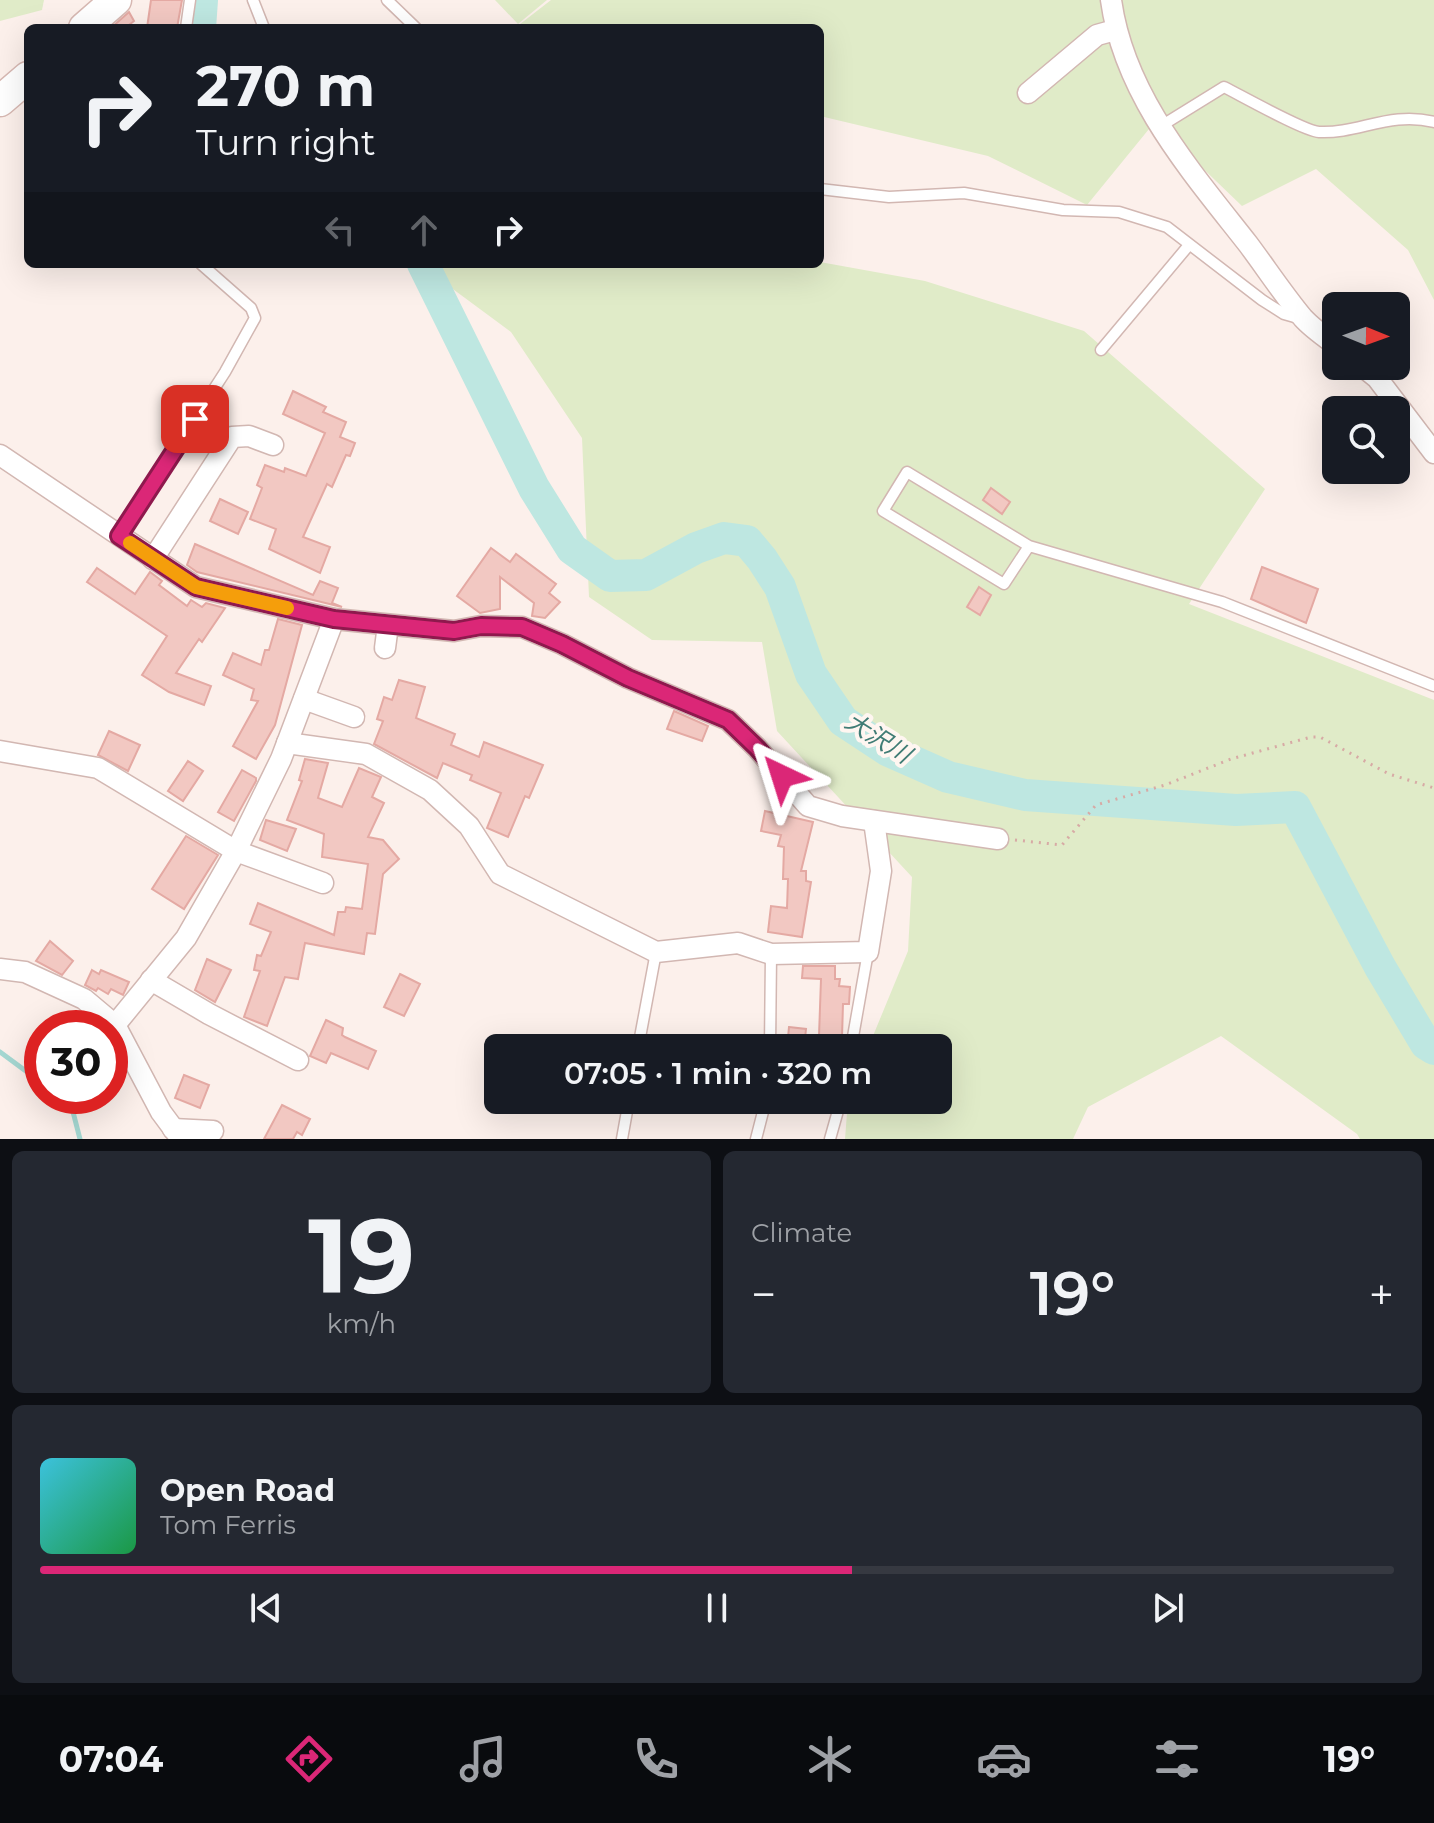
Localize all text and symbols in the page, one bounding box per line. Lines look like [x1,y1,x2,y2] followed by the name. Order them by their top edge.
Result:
[196,52,375,120] text: 270 m
[64,56,168,160] icon: right
[196,120,376,164] text: Turn right
[318,208,362,252] icon: left
[402,208,446,252] icon: ahead
[486,208,530,252] icon: right
[1322,292,1410,380] north arrow
[1322,292,1410,484] map controls
[161,385,229,453] pin
[1322,396,1410,484] button: search
[173,397,217,441] icon: arrive
[840,706,919,771] water label: 大沢川
[740,734,824,818] position arrow
[24,1010,128,1114] speed limit sign: 30
[564,1055,872,1092] text: 07:05 · 1 min · 320 m
[308,1192,415,1319] text: 19
[751,1217,852,1249] text: Climate
[1030,1257,1115,1330] text: 19°
[751,1267,776,1321] text: −
[1369,1267,1394,1321] text: +
[327,1308,396,1340] text: km/h
[160,1472,335,1509] text: Open Road
[160,1509,296,1541] text: Tom Ferris
[244,1586,288,1630] icon: previous
[695,1586,739,1630] icon: pause
[1146,1586,1190,1630] icon: next
[281,1731,337,1787] icon: directions
[455,1731,511,1787] icon: music
[628,1731,684,1787] icon: phone
[802,1731,858,1787] icon: climate
[976,1731,1032,1787] icon: car
[1149,1731,1205,1787] icon: filters
[59,1737,163,1781] text: 07:04
[1323,1737,1375,1781] text: 19°

